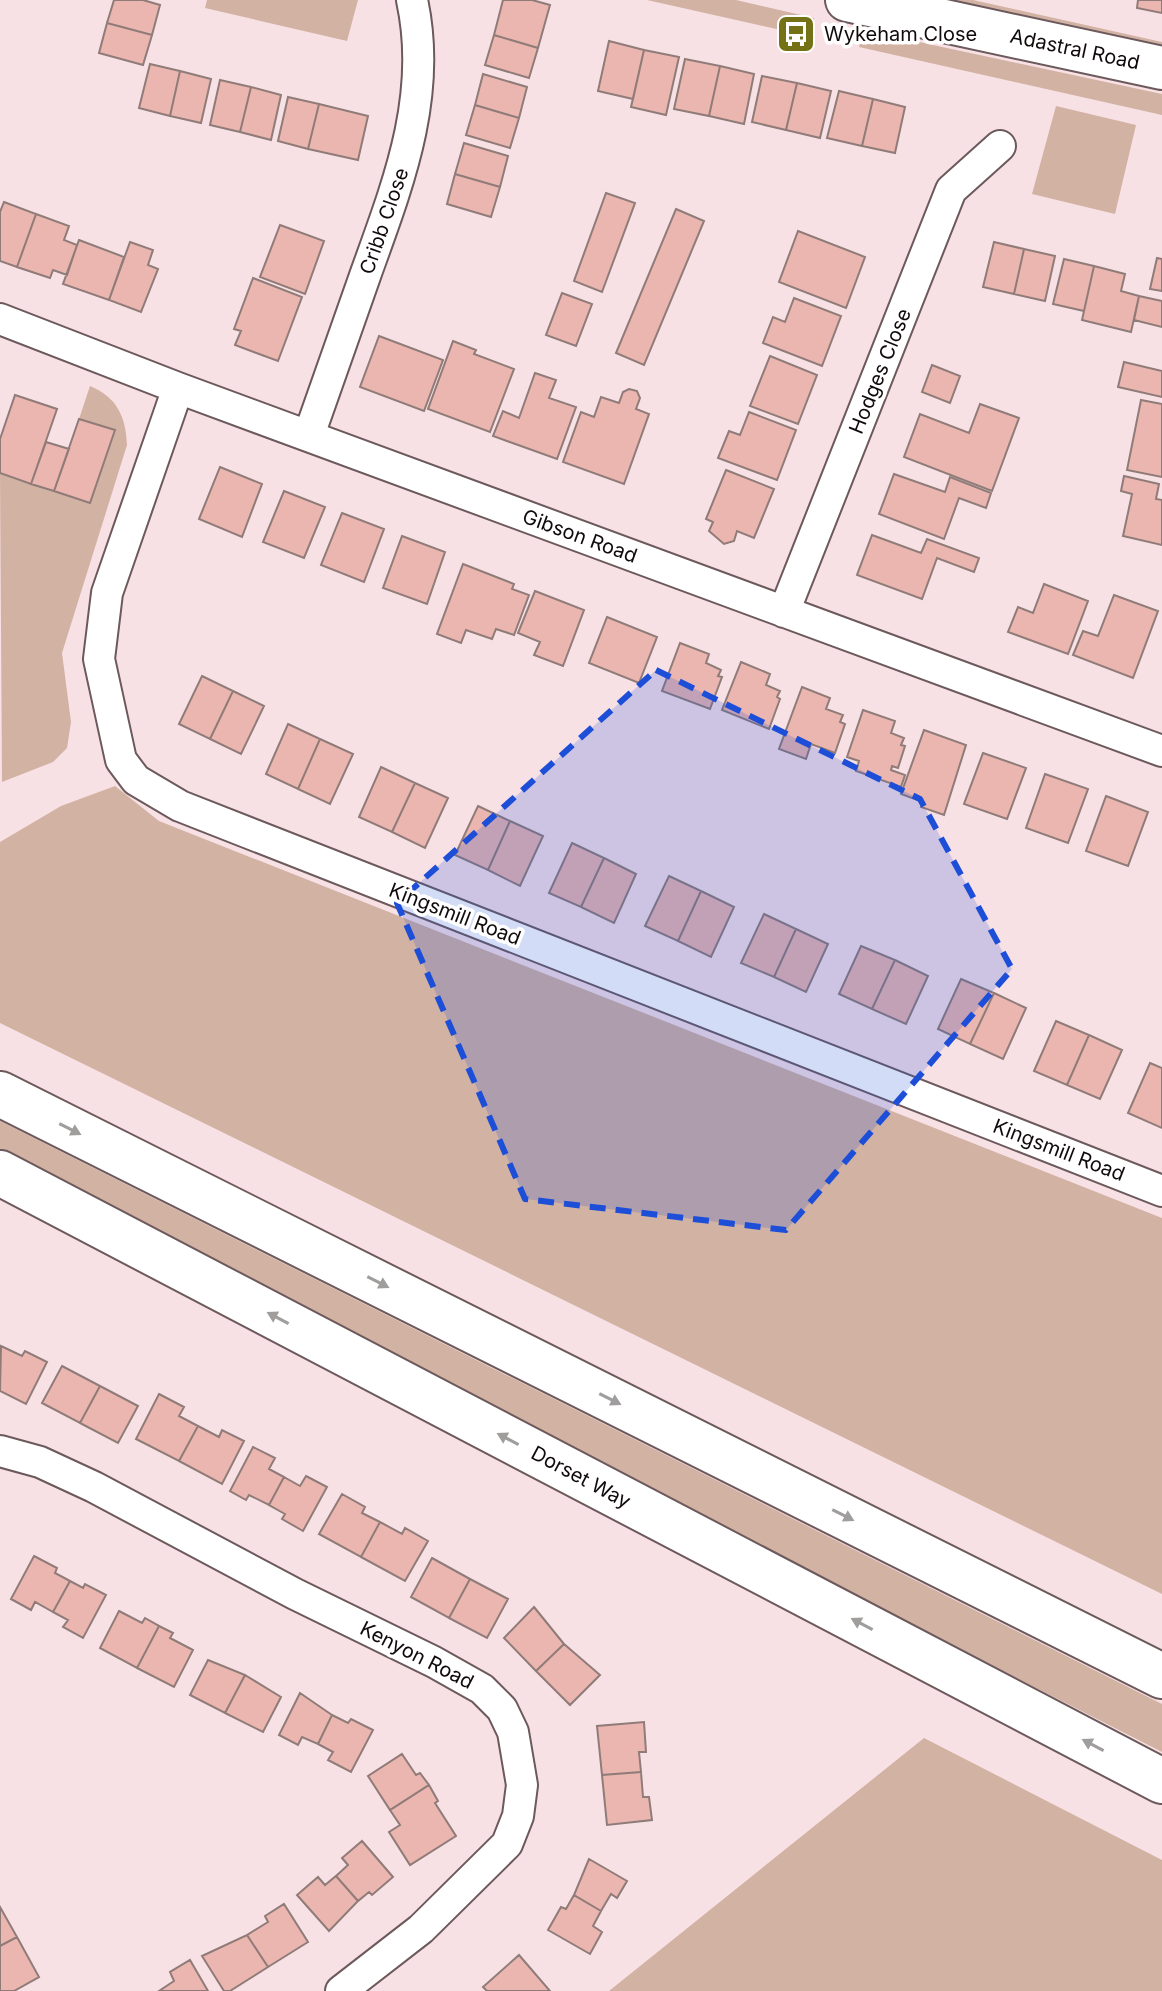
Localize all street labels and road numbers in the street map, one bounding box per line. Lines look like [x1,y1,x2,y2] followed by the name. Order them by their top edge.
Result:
[1008,24,1142,74] street label: Adastral Road
[355,165,413,277] street label: Cribb Close
[844,305,916,437] street label: Hodges Close
[519,504,641,568] street label: Gibson Road
[386,878,524,950] street label: Kingsmill Road
[990,1114,1128,1186] street label: Kingsmill Road
[527,1441,635,1513] street label: Dorset Way
[356,1616,478,1694] street label: Kenyon Road

